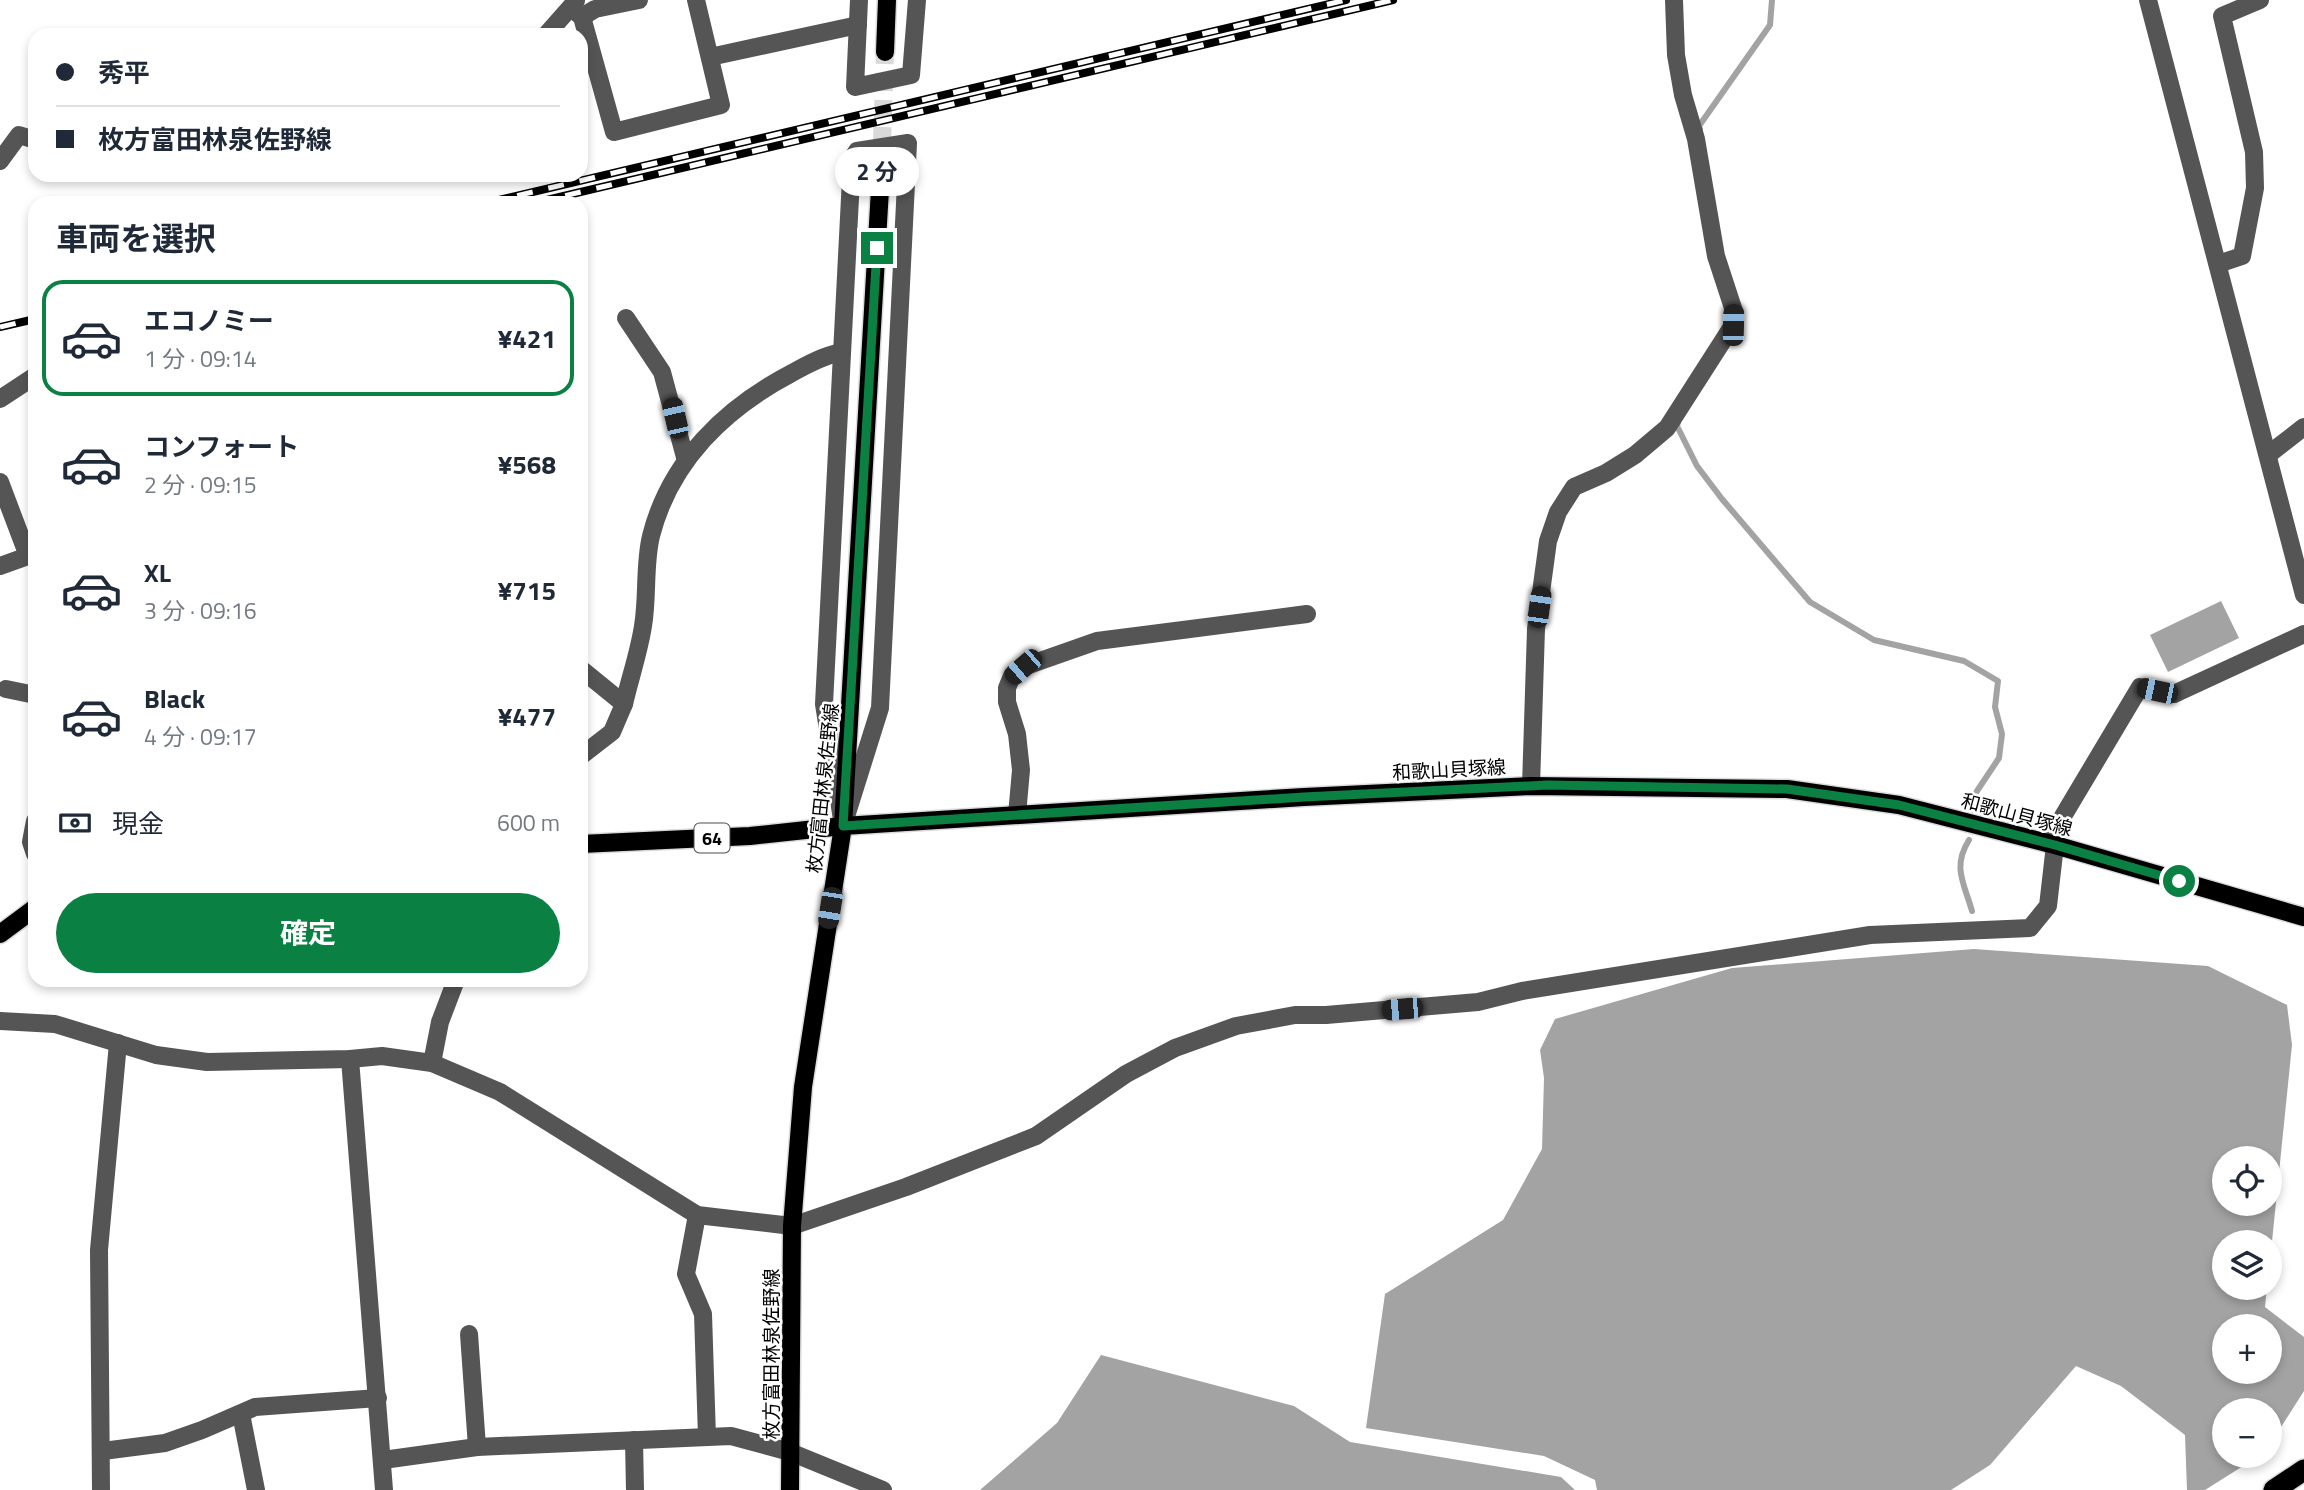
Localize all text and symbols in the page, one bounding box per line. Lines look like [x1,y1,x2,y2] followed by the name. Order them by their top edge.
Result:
[98,53,150,92] text: 秀平
[98,120,332,159] text: 枚方富田林泉佐野線
[835,146,919,196] callout: 2 分
[857,154,897,189] text: 2 分
[56,214,216,262] text: 車両を選択
[861,232,893,264] route end
[144,301,274,340] text: エコノミー
[1723,304,1744,346] car
[60,307,123,370] icon: car
[498,319,556,358] text: ¥421
[144,341,257,376] text: 1 分 · 09:14
[661,395,690,441] car
[144,427,299,466] text: コンフォート
[60,433,123,496] icon: car
[498,445,556,484] text: ¥568
[144,467,257,502] text: 2 分 · 09:15
[144,553,171,592] text: XL
[60,559,123,622] icon: car
[498,571,556,610] text: ¥715
[1526,585,1553,629] car
[144,593,257,628] text: 3 分 · 09:16
[1001,645,1046,689] car
[2135,676,2180,706] car
[144,679,205,718] text: Black
[60,685,123,748] icon: car
[498,697,556,736] text: ¥477
[799,701,845,875] street label: 枚方富田林泉佐野線
[144,719,257,754] text: 4 分 · 09:17
[1391,752,1507,786] street label: 和歌山貝塚線
[1958,785,2076,843] street label: 和歌山貝塚線
[56,804,94,842] icon: cash
[112,804,164,843] text: 現金
[497,805,560,840] text: 600 m
[694,824,730,852] road number: 64
[2163,865,2195,897] route start
[817,886,844,930] car
[56,893,560,973] button: 確定
[1381,997,1424,1021] car
[2212,1146,2282,1468] map controls
[2212,1146,2282,1216] button: locate
[2212,1230,2282,1300] button: layers
[756,1268,785,1440] street label: 枚方富田林泉佐野線
[2212,1314,2282,1384] button: +
[2212,1398,2282,1468] button: −

